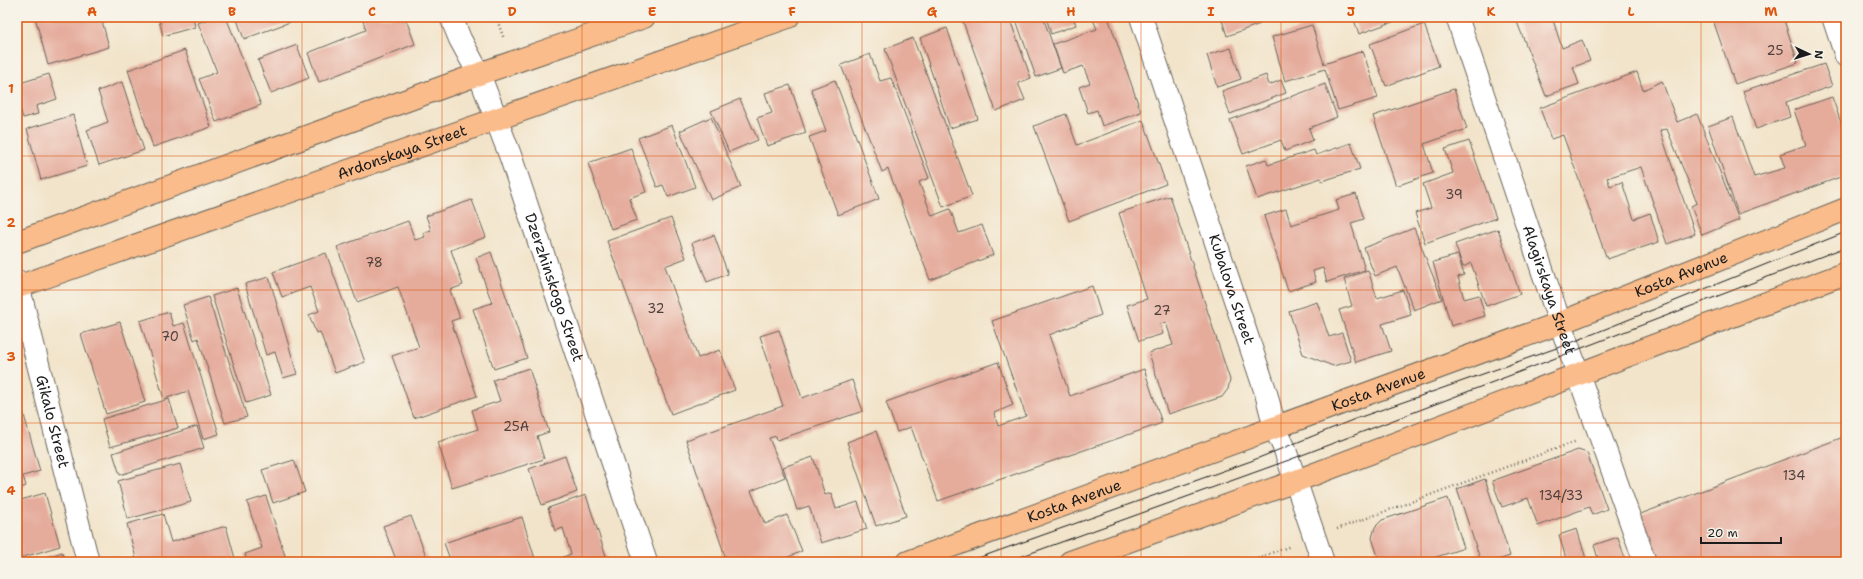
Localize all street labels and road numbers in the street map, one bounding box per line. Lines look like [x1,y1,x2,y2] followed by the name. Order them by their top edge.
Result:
[334,120,470,184] street label: Ardonskaya Street
[520,211,588,364] street label: Dzerzhinskogo Street
[1518,223,1580,357] street label: Alagirskaya Street
[1204,232,1259,347] street label: Kubalova Street
[1632,247,1731,302] street label: Kosta Avenue
[1329,363,1428,416] street label: Kosta Avenue
[31,373,74,470] street label: Gikalo Street
[1024,475,1124,527] street label: Kosta Avenue

